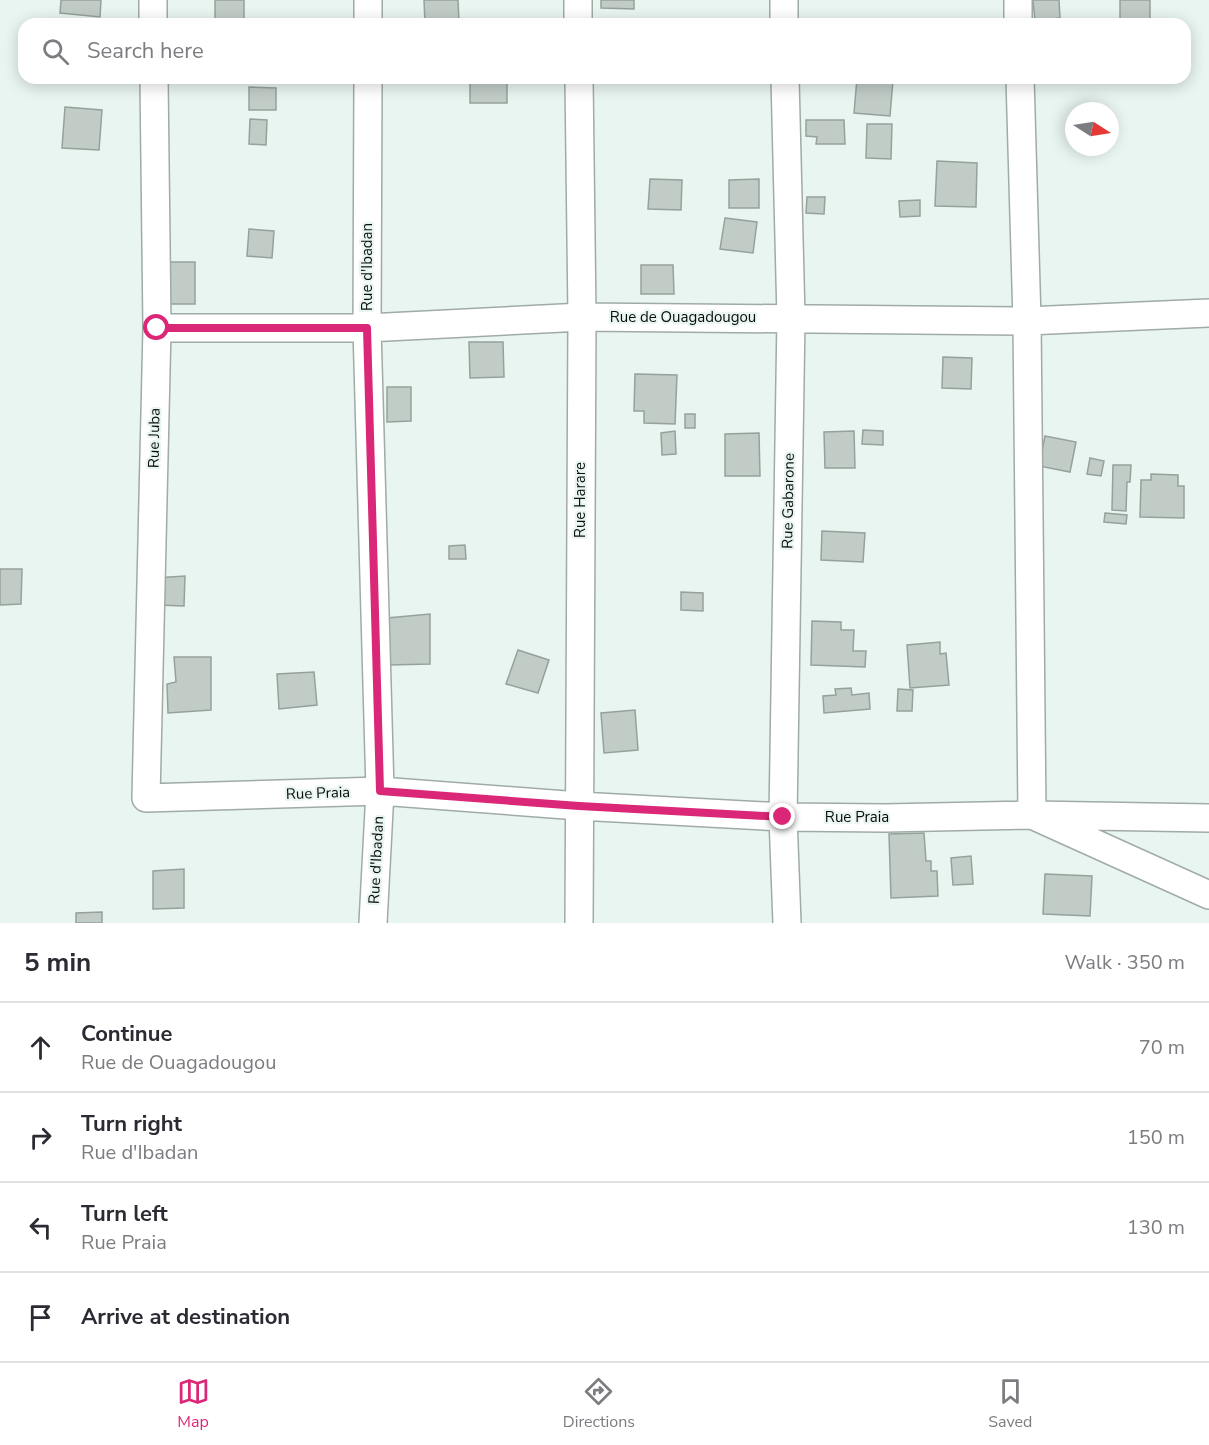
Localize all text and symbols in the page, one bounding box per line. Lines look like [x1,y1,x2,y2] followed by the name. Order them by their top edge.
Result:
[18,18,1191,84] search box
[39,35,72,68] icon: search
[87,36,204,66] text: Search here
[1065,102,1119,156] north arrow
[357,223,377,311] street label: Rue d'Ibadan
[610,307,756,327] street label: Rue de Ouagadougou
[143,314,169,340] route start
[143,408,165,468] street label: Rue Juba
[777,453,799,549] street label: Rue Gabarone
[570,462,590,538] street label: Rue Harare
[286,782,350,804] street label: Rue Praia
[769,803,795,829] route end
[825,807,889,827] street label: Rue Praia
[364,815,388,905] street label: Rue d'Ibadan
[24,945,91,980] text: 5 min
[1065,949,1185,976] text: Walk · 350 m
[81,1019,172,1049] text: Continue
[24,1031,57,1064] icon: ahead
[1139,1034,1185,1061] text: 70 m
[81,1049,276,1076] text: Rue de Ouagadougou
[81,1109,182,1139] text: Turn right
[24,1121,57,1154] icon: right
[1127,1124,1185,1151] text: 150 m
[81,1139,198,1166] text: Rue d'Ibadan
[81,1199,168,1229] text: Turn left
[24,1211,57,1244] icon: left
[1127,1214,1185,1241] text: 130 m
[81,1229,167,1256] text: Rue Praia
[24,1301,57,1334] icon: arrive
[81,1302,290,1332] text: Arrive at destination
[177,1375,210,1433] tab: Map
[563,1375,635,1433] tab: Directions
[988,1375,1032,1433] tab: Saved

